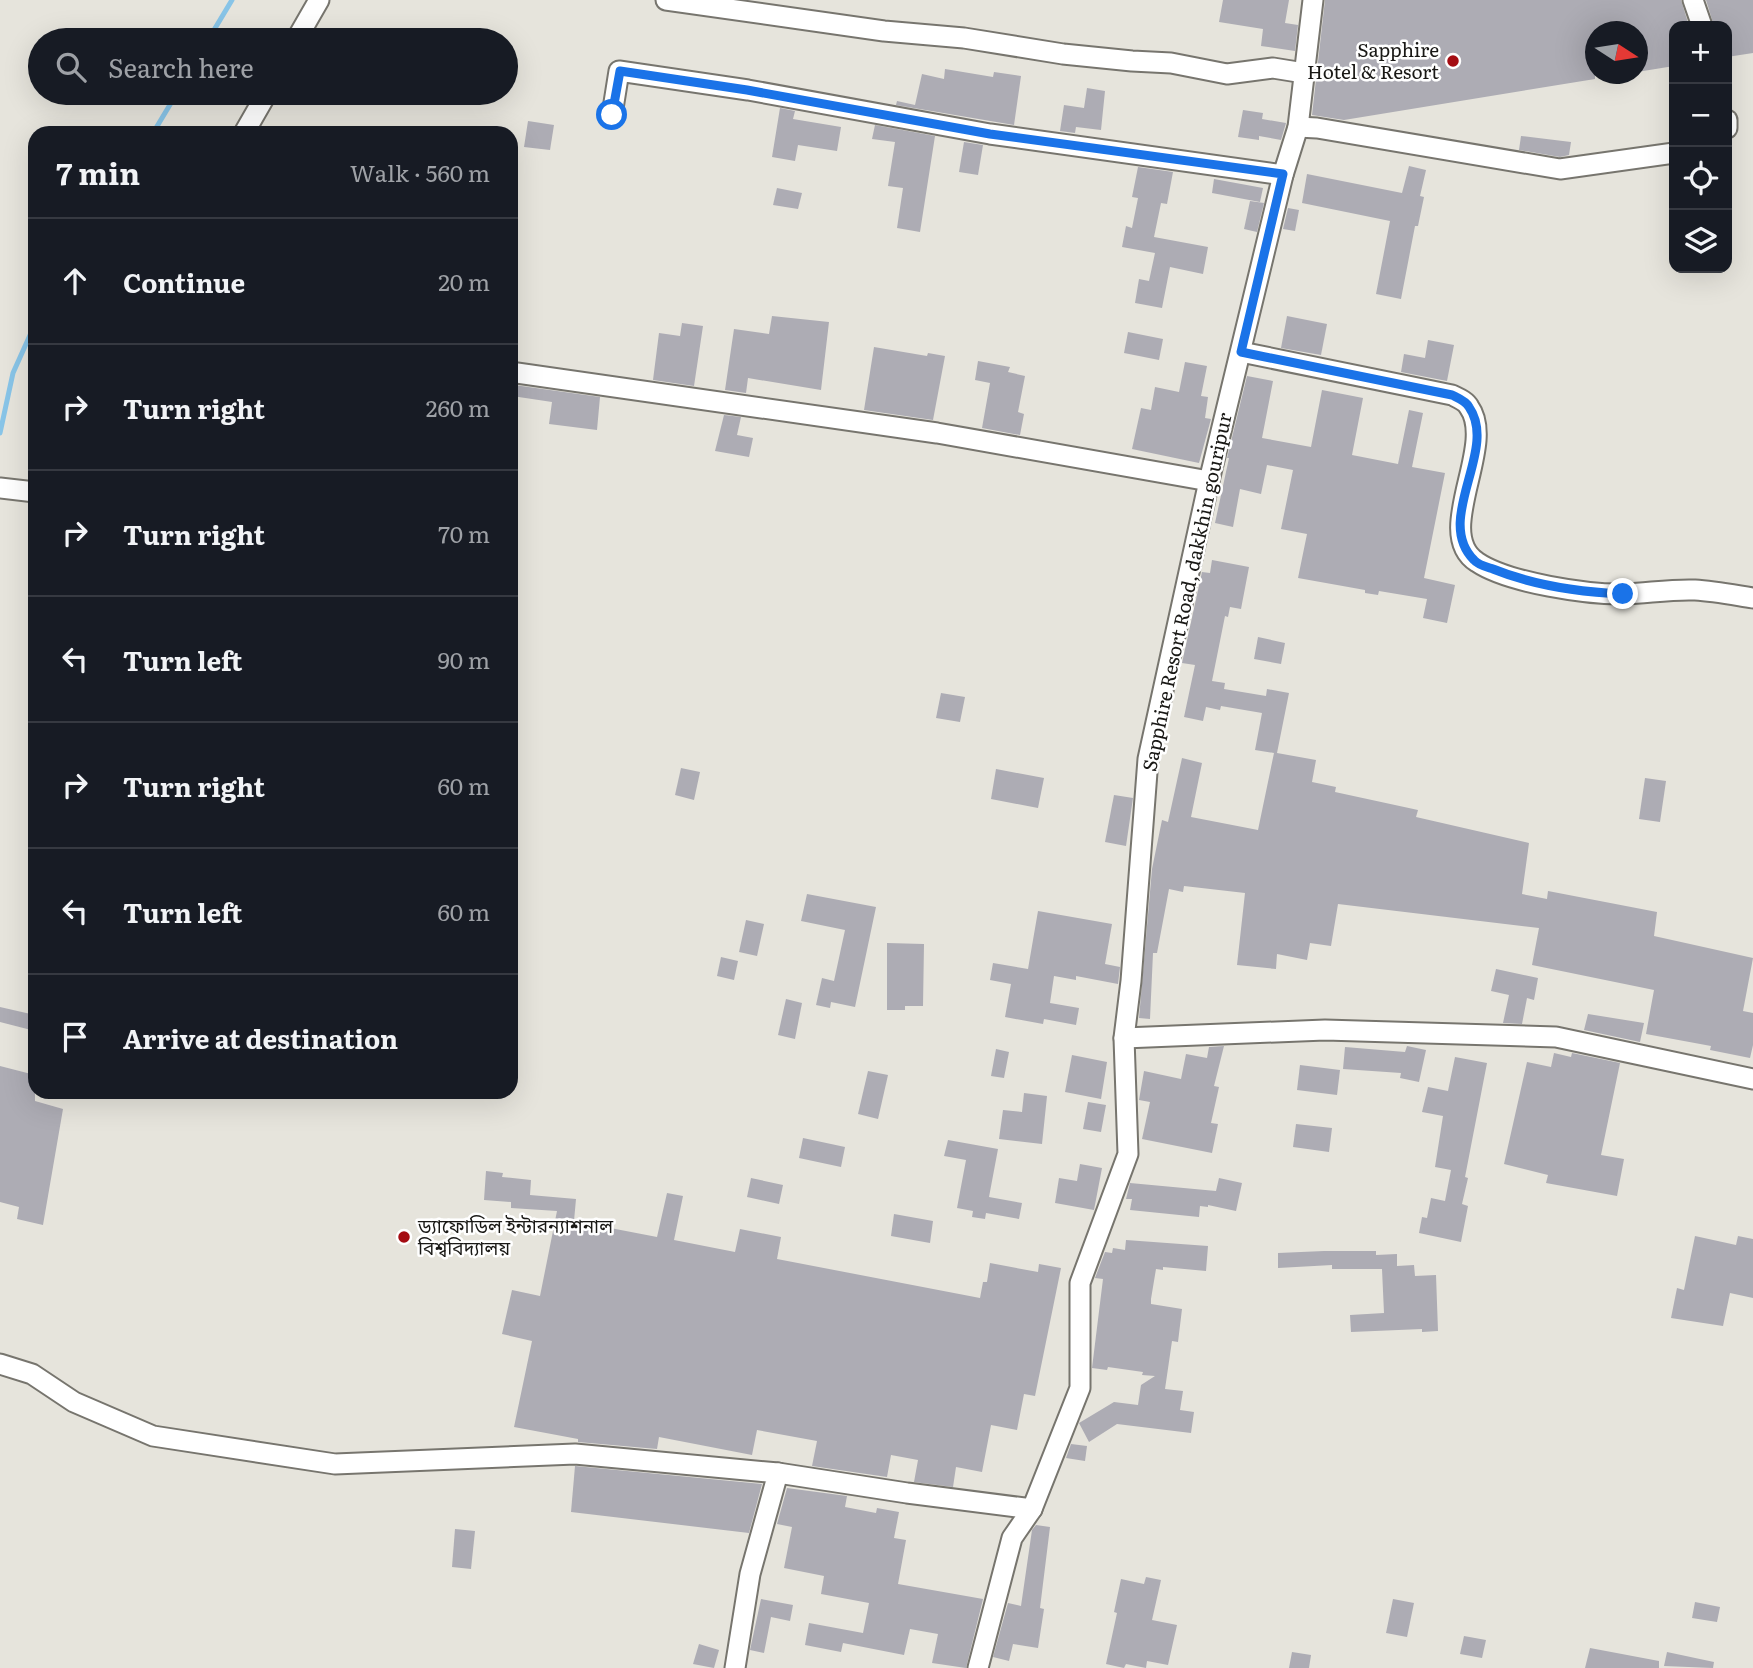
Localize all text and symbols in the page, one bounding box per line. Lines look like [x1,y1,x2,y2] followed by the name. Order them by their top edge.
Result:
[1585,21,1648,84] north arrow
[1669,21,1732,273] map controls
[1669,21,1732,84] button: +
[28,28,518,105] search box
[1307,35,1439,85] place label: Sapphire Hotel & Resort
[108,47,254,86] text: Search here
[52,48,90,86] icon: search
[1445,53,1461,69] marker: Sapphire Hotel & Resort
[1669,84,1732,147] button: −
[596,99,627,130] route start
[1669,147,1732,210] button: locate
[56,150,140,194] text: 7 min
[350,155,490,189] text: Walk · 560 m
[1669,210,1732,273] button: layers
[56,262,94,300] icon: ahead
[123,262,245,301] text: Continue
[438,264,490,298] text: 20 m
[56,388,94,426] icon: right
[123,388,265,427] text: Turn right
[426,390,490,424] text: 260 m
[1134,410,1238,774] street label: Sapphire Resort Road, dakkhin gouripur
[56,514,94,552] icon: right
[123,514,265,553] text: Turn right
[438,516,490,550] text: 70 m
[1607,578,1638,609] route end
[56,640,94,678] icon: left
[123,640,242,679] text: Turn left
[438,642,490,676] text: 90 m
[56,766,94,804] icon: right
[123,766,265,805] text: Turn right
[437,768,490,802] text: 60 m
[56,892,94,930] icon: left
[123,892,242,931] text: Turn left
[437,894,490,928] text: 60 m
[56,1018,94,1056] icon: arrive
[123,1018,398,1057] text: Arrive at destination
[417,1211,614,1261] place label: ড্যাফোডিল ইন্টারন্যাশনাল বিশ্ববিদ্যালয়
[396,1229,412,1245] marker: ড্যাফোডিল ইন্টারন্যাশনাল বিশ্ববিদ্যালয়

